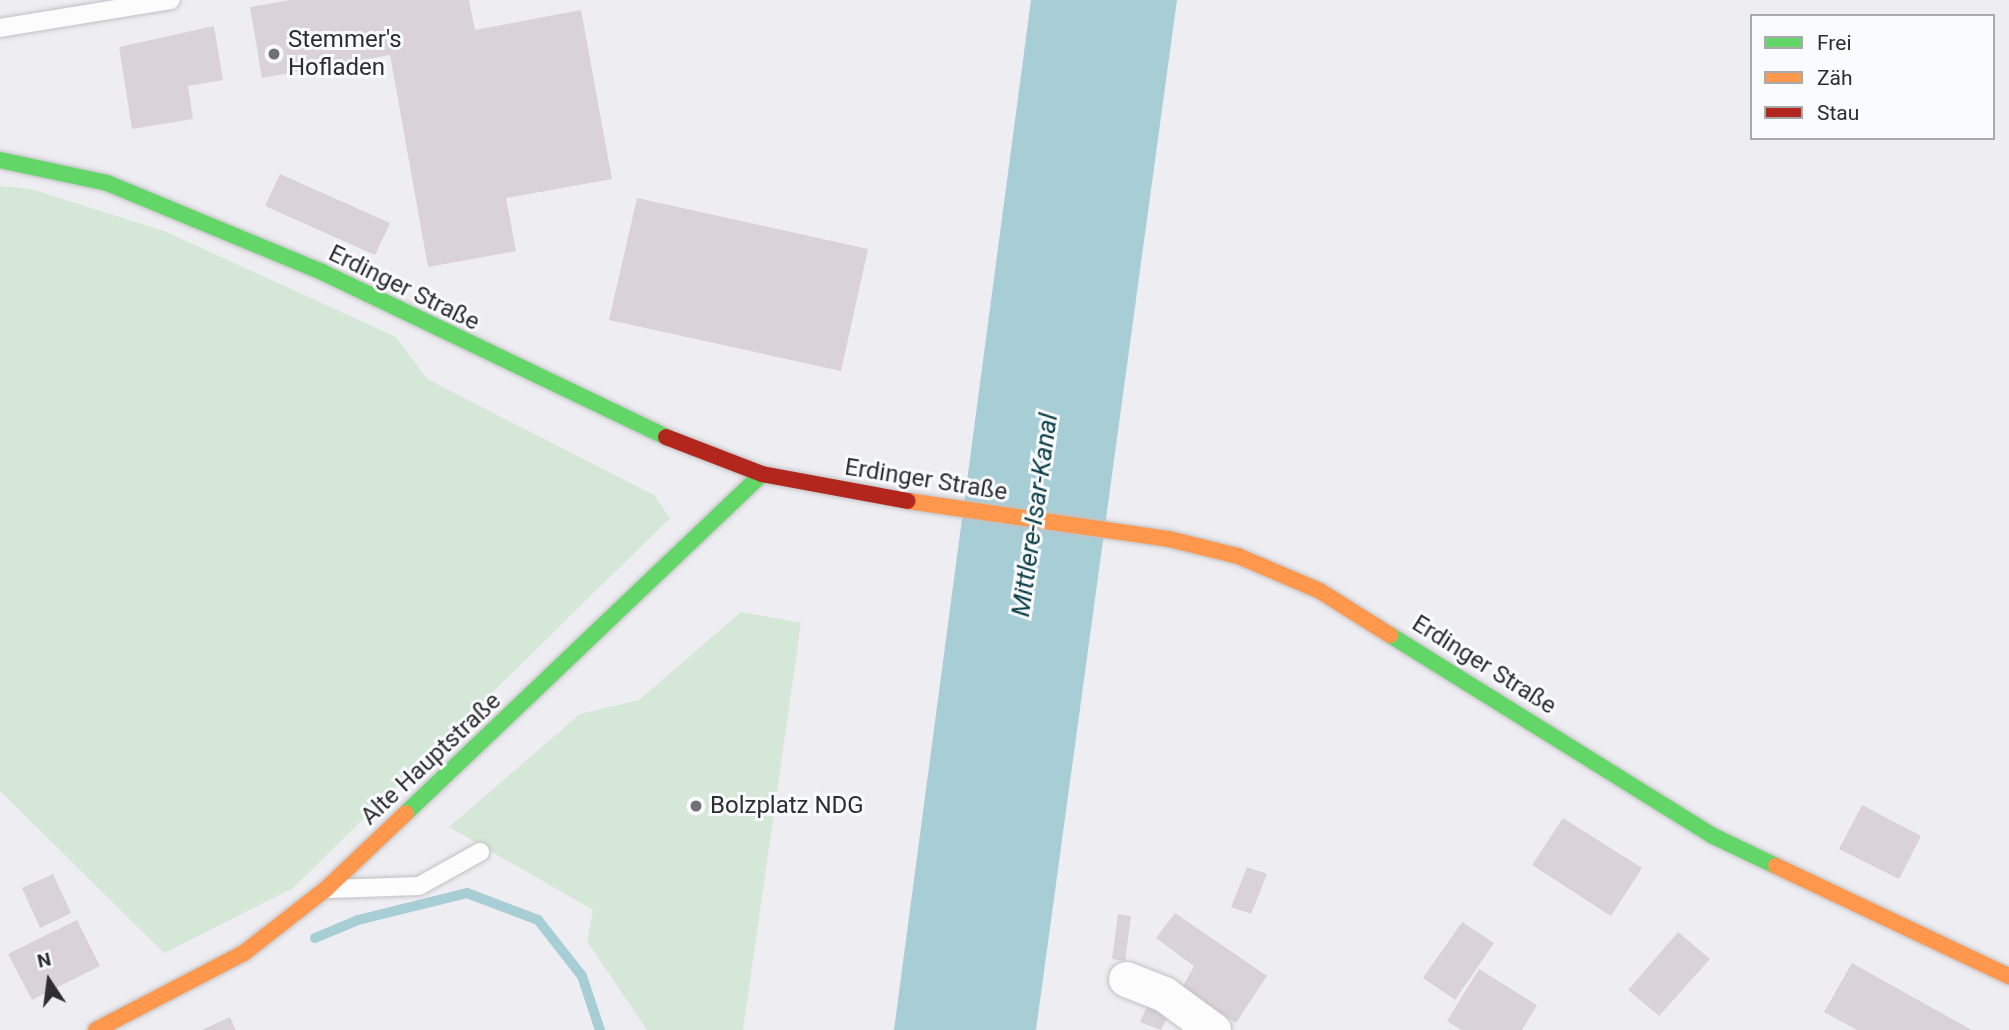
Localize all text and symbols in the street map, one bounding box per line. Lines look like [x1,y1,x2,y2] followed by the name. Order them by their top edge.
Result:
[1750,14,1995,140] legend
[288,26,402,82] place label: Stemmer's Hofladen
[1817,31,1852,55] text: Frei
[266,46,282,62] marker: Stemmer's Hofladen
[1817,66,1853,90] text: Zäh
[1817,101,1859,125] text: Stau
[324,239,484,337] street label: Erdinger Straße
[1005,411,1065,619] water label: Mittlere-Isar-Kanal
[843,453,1009,507] street label: Erdinger Straße
[1407,609,1561,721] street label: Erdinger Straße
[355,687,507,831] street label: Alte Hauptstraße
[710,792,864,820] place label: Bolzplatz NDG
[688,798,704,814] marker: Bolzplatz NDG
[14,946,84,1016] north arrow
[35,947,53,973] text: N

